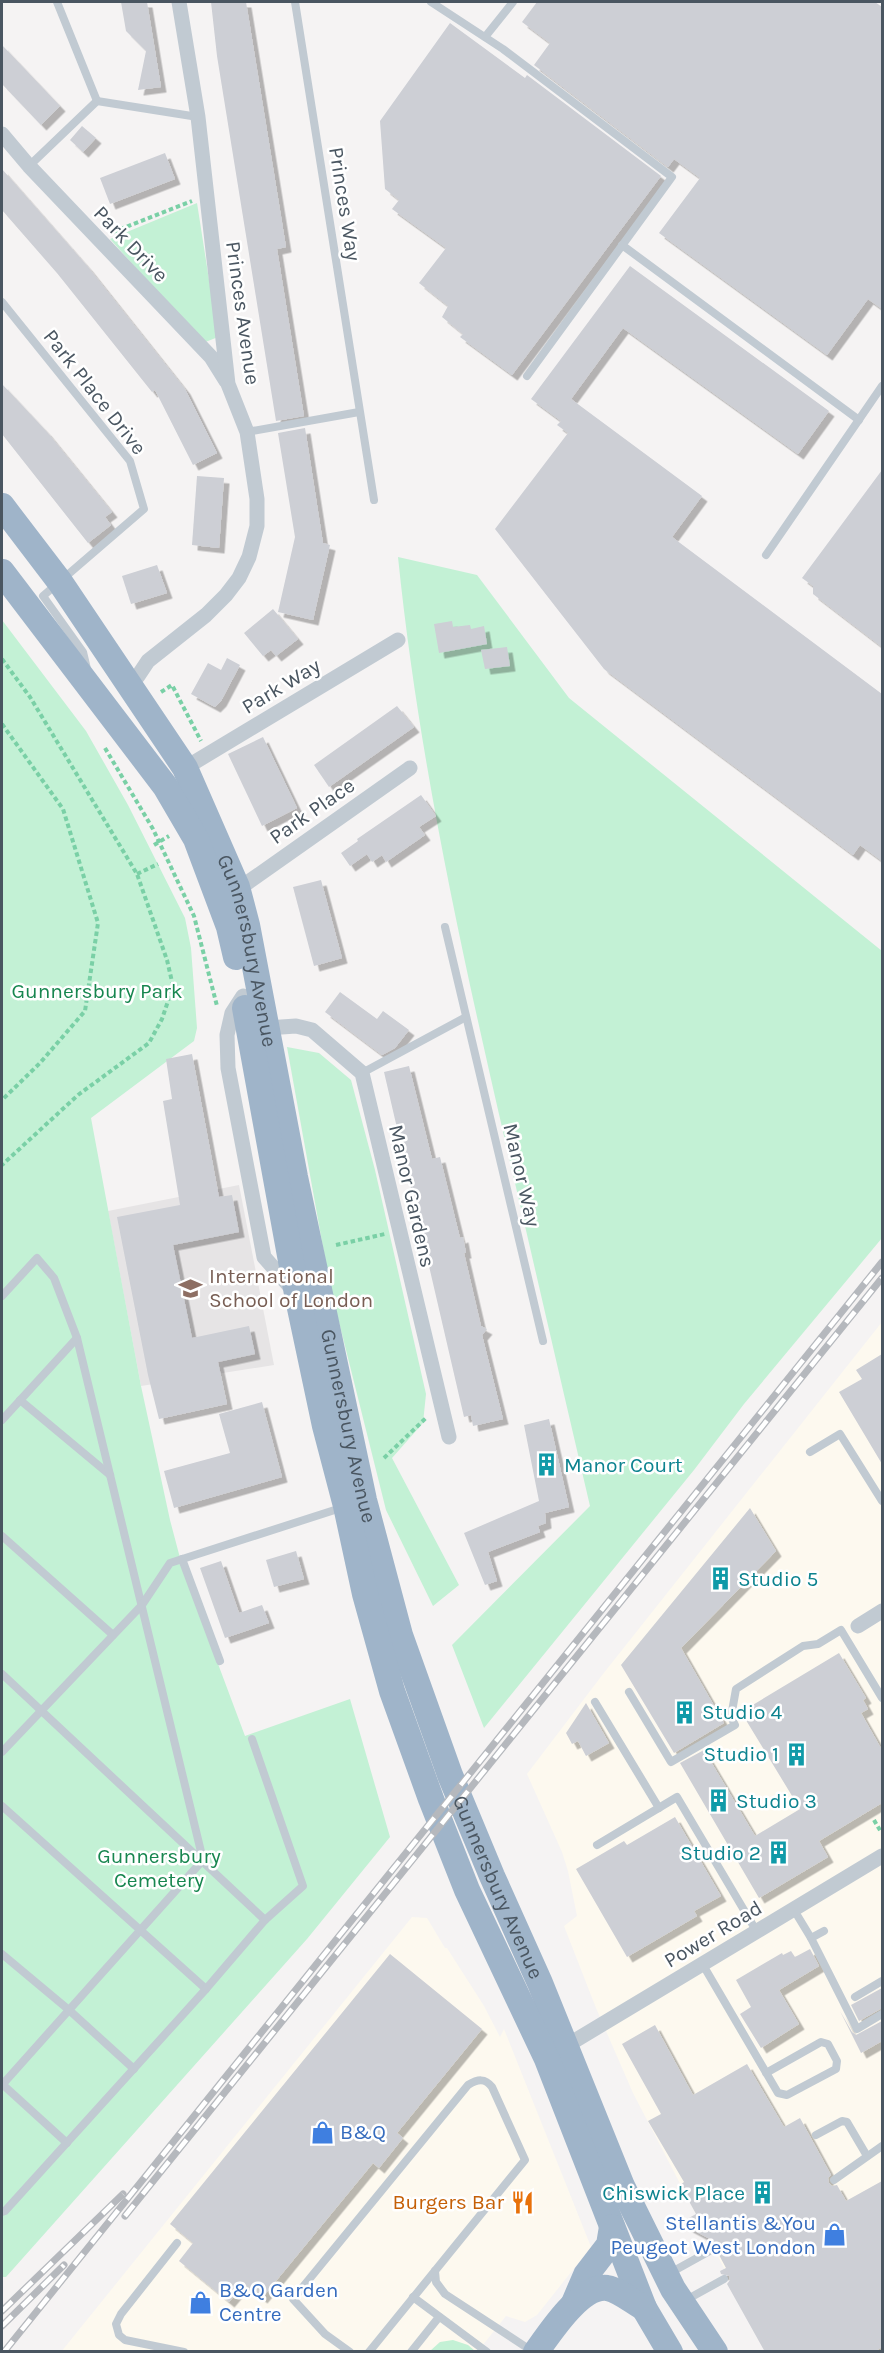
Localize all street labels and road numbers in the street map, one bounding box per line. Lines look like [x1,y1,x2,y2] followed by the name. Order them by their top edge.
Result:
[324,145,366,263] street label: Princes Way
[89,201,173,287] street label: Park Drive
[221,240,265,386] street label: Princes Avenue
[39,325,151,459] street label: Park Place Drive
[238,653,325,719] street label: Park Way
[265,773,359,849] street label: Park Place
[212,851,282,1049] street label: Gunnersbury Avenue
[498,1121,546,1229] street label: Manor Way
[384,1122,440,1270] street label: Manor Gardens
[316,1327,382,1526] street label: Gunnersbury Avenue
[448,1792,549,1983] street label: Gunnersbury Avenue
[660,1895,766,1973] street label: Power Road

